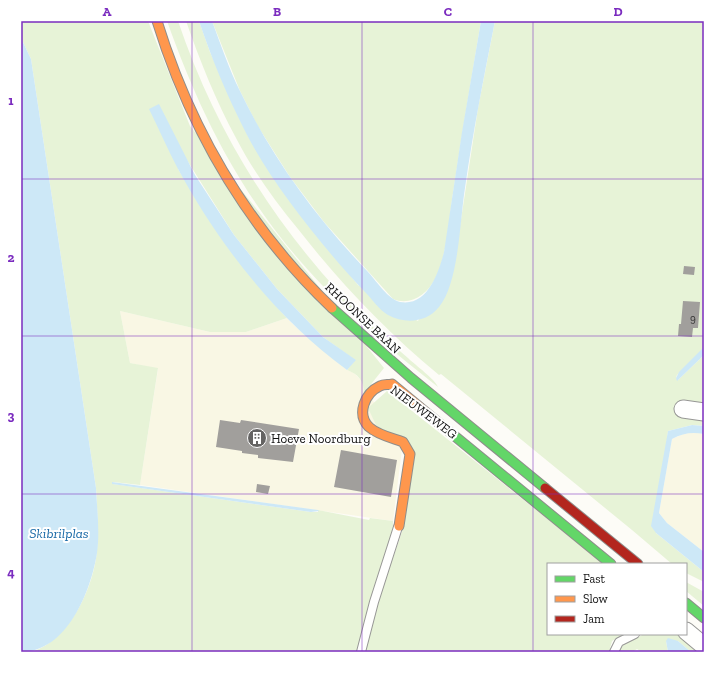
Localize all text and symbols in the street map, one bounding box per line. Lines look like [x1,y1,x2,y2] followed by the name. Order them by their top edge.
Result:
[103,4,112,19] text: A
[273,4,281,19] text: B
[444,4,452,19] text: C
[613,4,623,19] text: D
[8,93,14,108] text: 1
[8,250,15,265] text: 2
[322,279,404,357] street label: RHOONSE BAAN
[690,312,696,325] house number: 9
[388,382,460,442] street label: NIEUWEWEG
[8,408,15,423] text: 3
[246,427,268,449] building icon: Hoeve Noordburg
[271,431,371,446] place label: Hoeve Noordburg
[29,525,89,542] water label: Skibrilplas
[547,563,687,635] legend
[7,565,15,580] text: 4
[583,572,606,586] text: Fast
[583,592,609,606] text: Slow
[583,612,605,626] text: Jam

